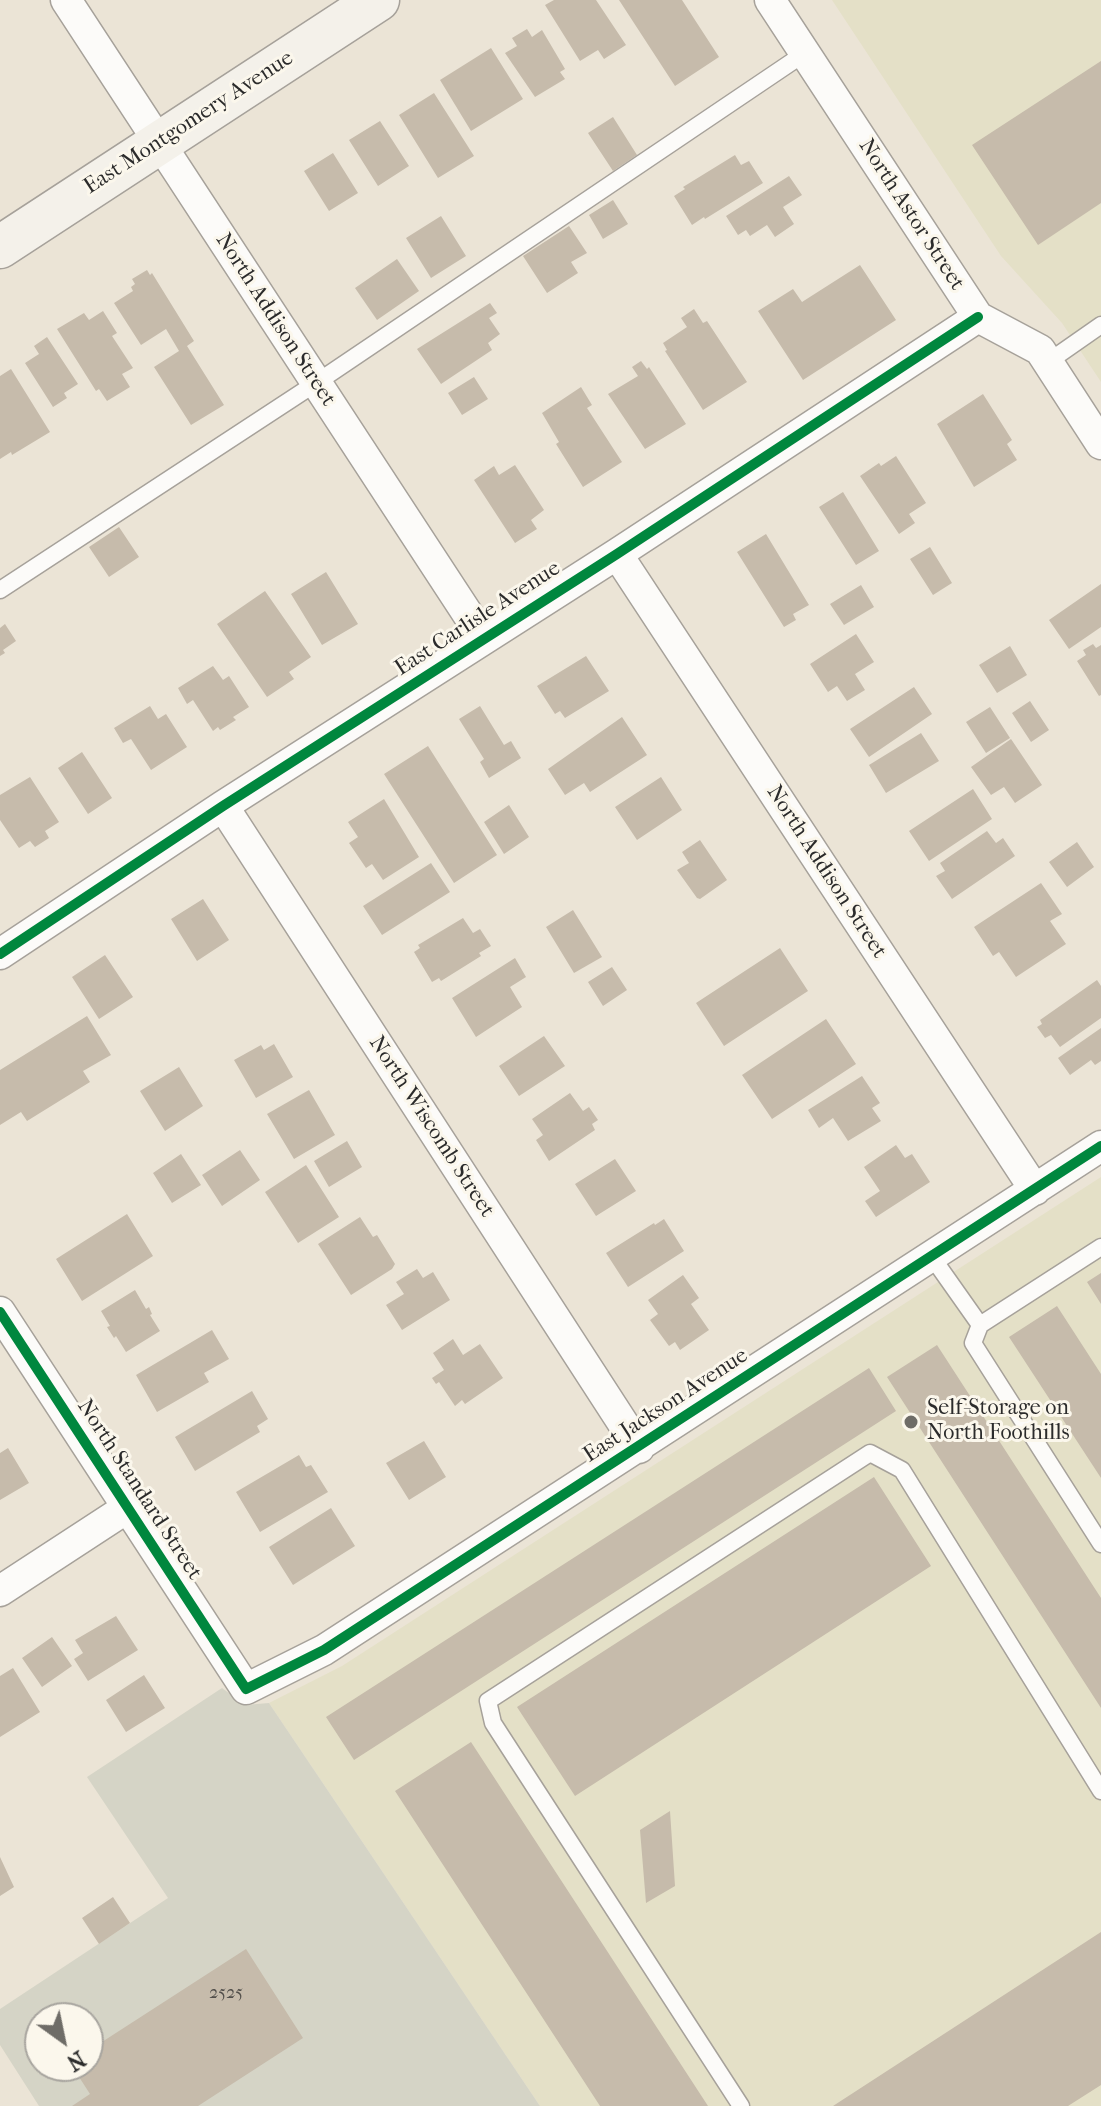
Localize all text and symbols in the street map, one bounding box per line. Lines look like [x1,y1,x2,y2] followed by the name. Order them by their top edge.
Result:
[79,45,299,201] street label: East Montgomery Avenue
[852,134,970,296] street label: North Astor Street
[209,228,341,412] street label: North Addison Street
[390,556,566,682] street label: East Carlisle Avenue
[760,780,892,964] street label: North Addison Street
[362,1031,500,1223] street label: North Wiscomb Street
[579,1343,753,1469] street label: East Jackson Avenue
[71,1395,207,1585] street label: North Standard Street
[927,1396,1070,1448] place label: Self-Storage on North Foothills
[902,1413,920,1431] marker: Self-Storage on North Foothills
[209,1983,243,2005] house number: 2525
[24,2002,104,2082] north arrow
[62,2045,90,2076] text: N

